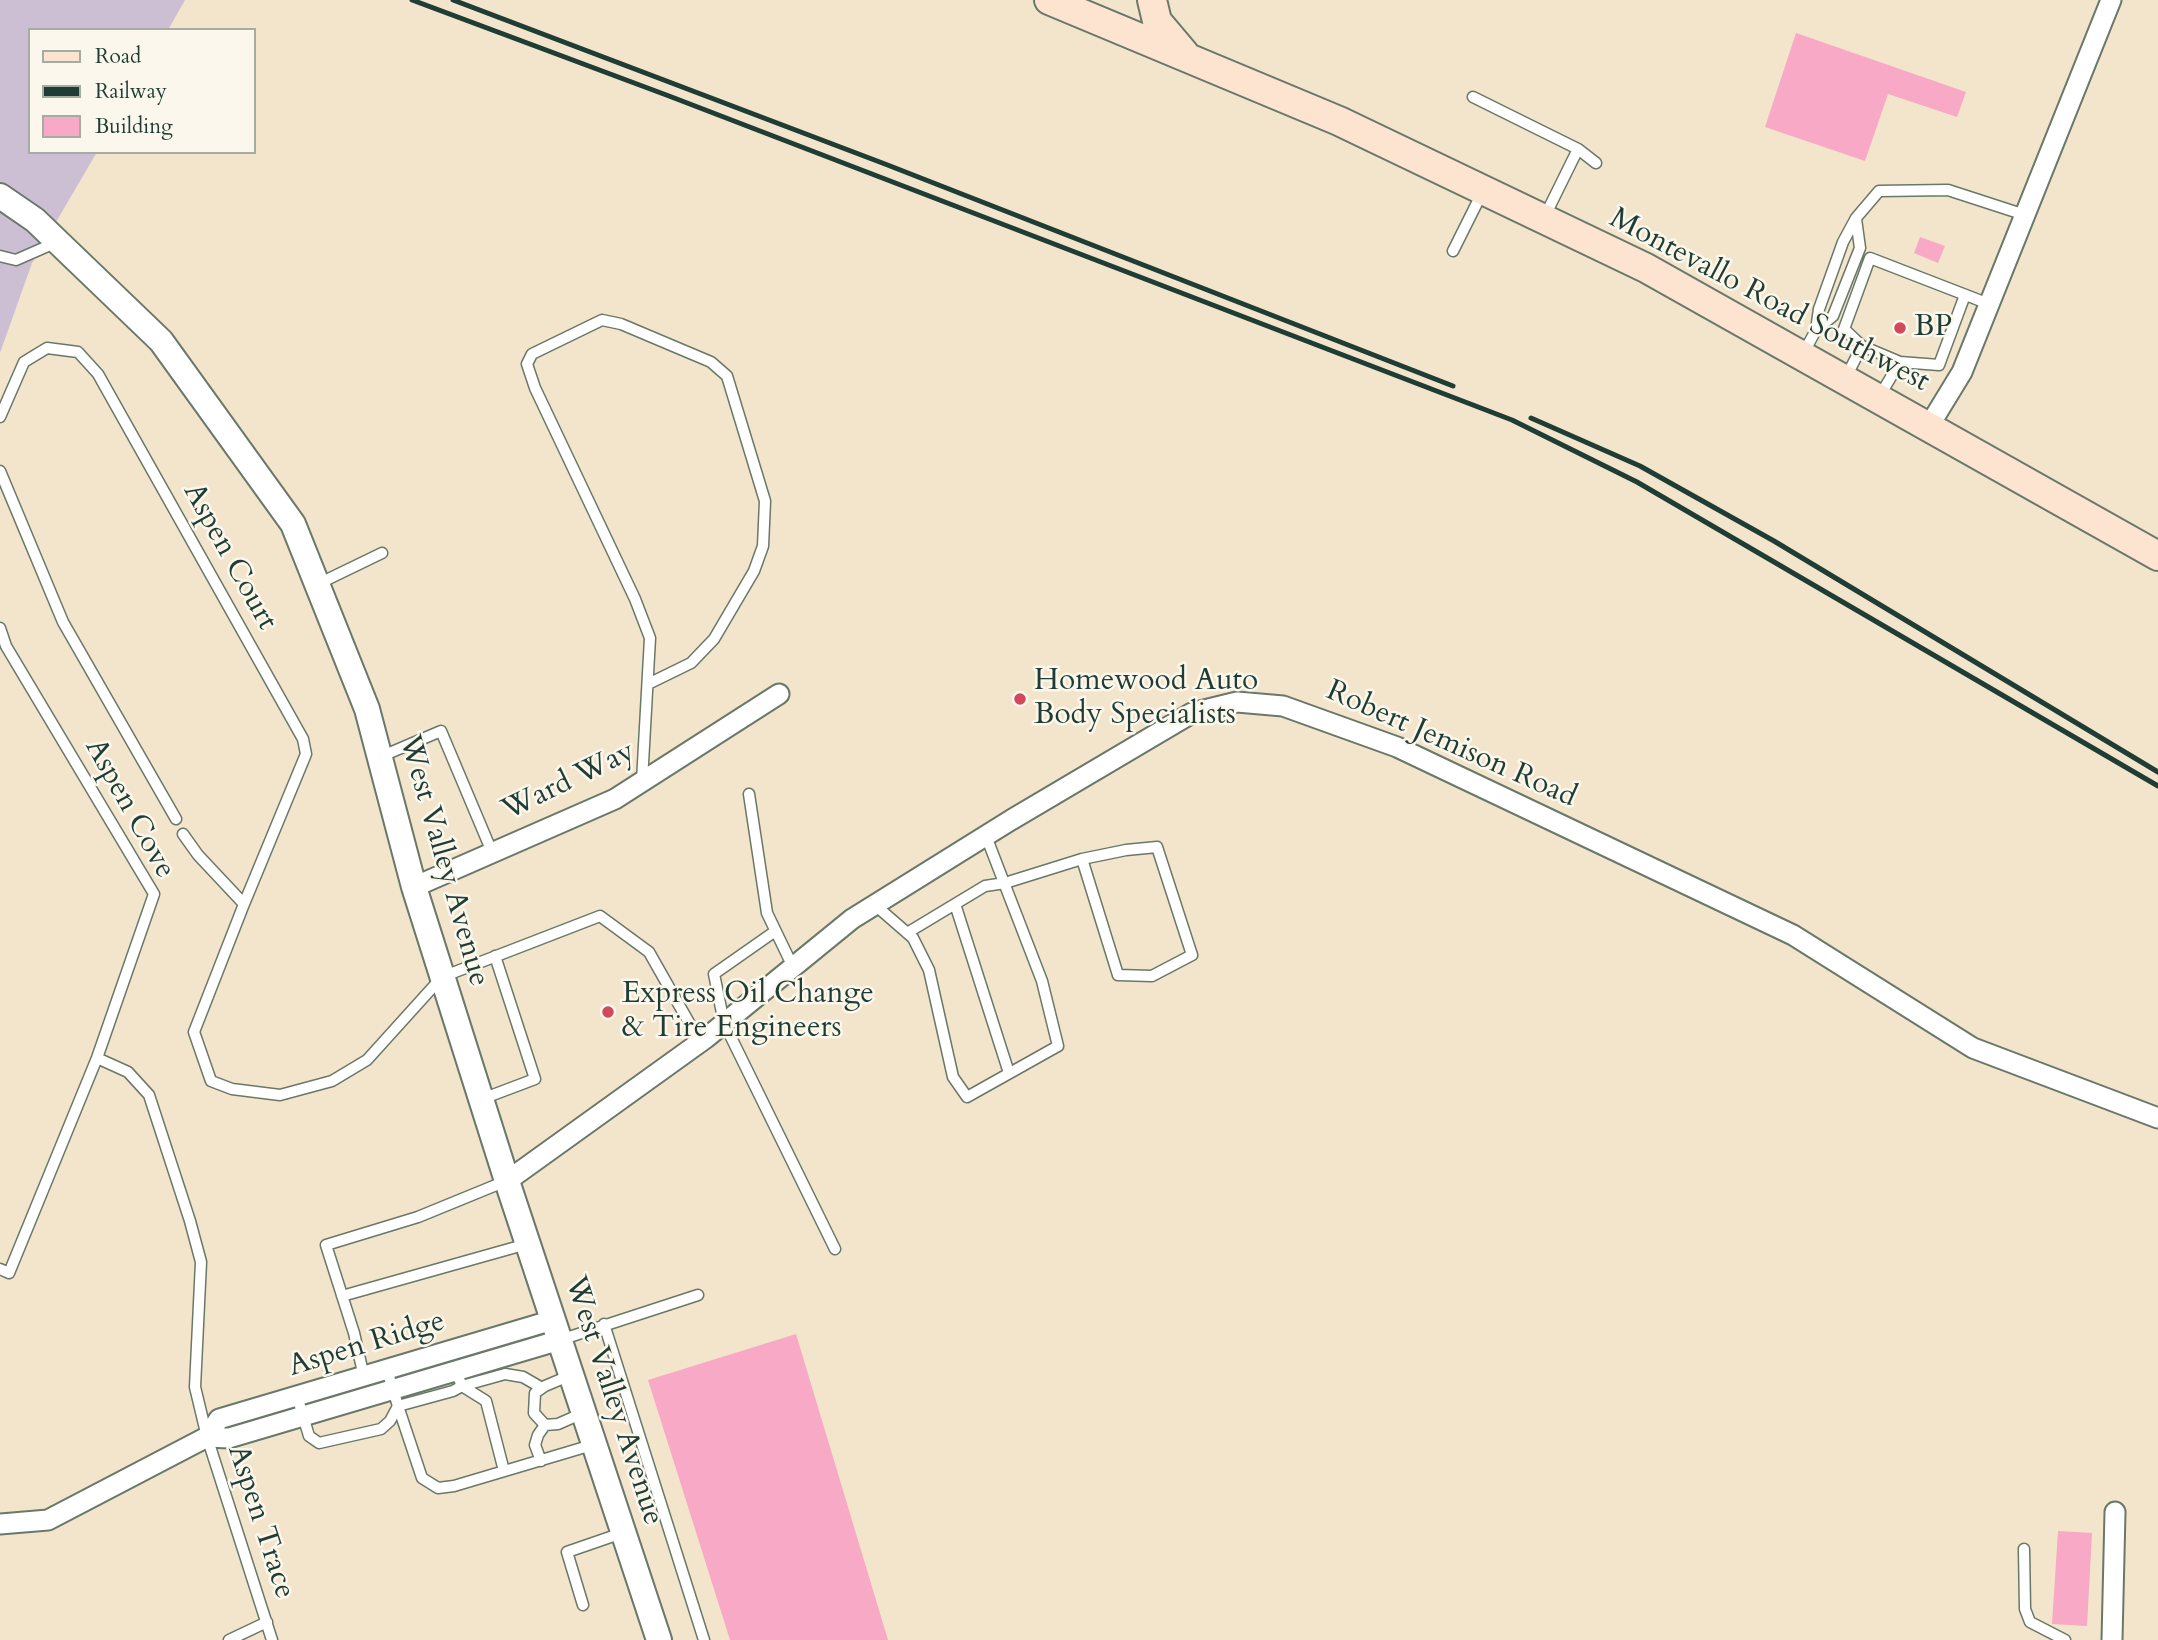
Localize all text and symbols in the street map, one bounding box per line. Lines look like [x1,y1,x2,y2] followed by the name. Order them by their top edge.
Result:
[28,28,256,154] legend
[95,42,141,71] text: Road
[95,77,167,106] text: Railway
[95,112,173,141] text: Building
[1603,201,1935,401] street label: Montevallo Road Southwest
[1914,310,1952,346] place label: BP
[1892,320,1908,336] marker: BP
[174,477,284,637] street label: Aspen Court
[1034,664,1258,734] place label: Homewood Auto Body Specialists
[1320,674,1582,816] street label: Robert Jemison Road
[1012,691,1028,707] marker: Homewood Auto Body Specialists
[390,731,496,991] street label: West Valley Avenue
[76,733,182,885] street label: Aspen Cove
[497,734,641,830] street label: Ward Way
[622,977,874,1048] place label: Express Oil Change & Tire Engineers
[600,1004,616,1020] marker: Express Oil Change & Tire Engineers
[556,1272,670,1530] street label: West Valley Avenue
[284,1304,450,1386] street label: Aspen Ridge
[218,1441,302,1603] street label: Aspen Trace

